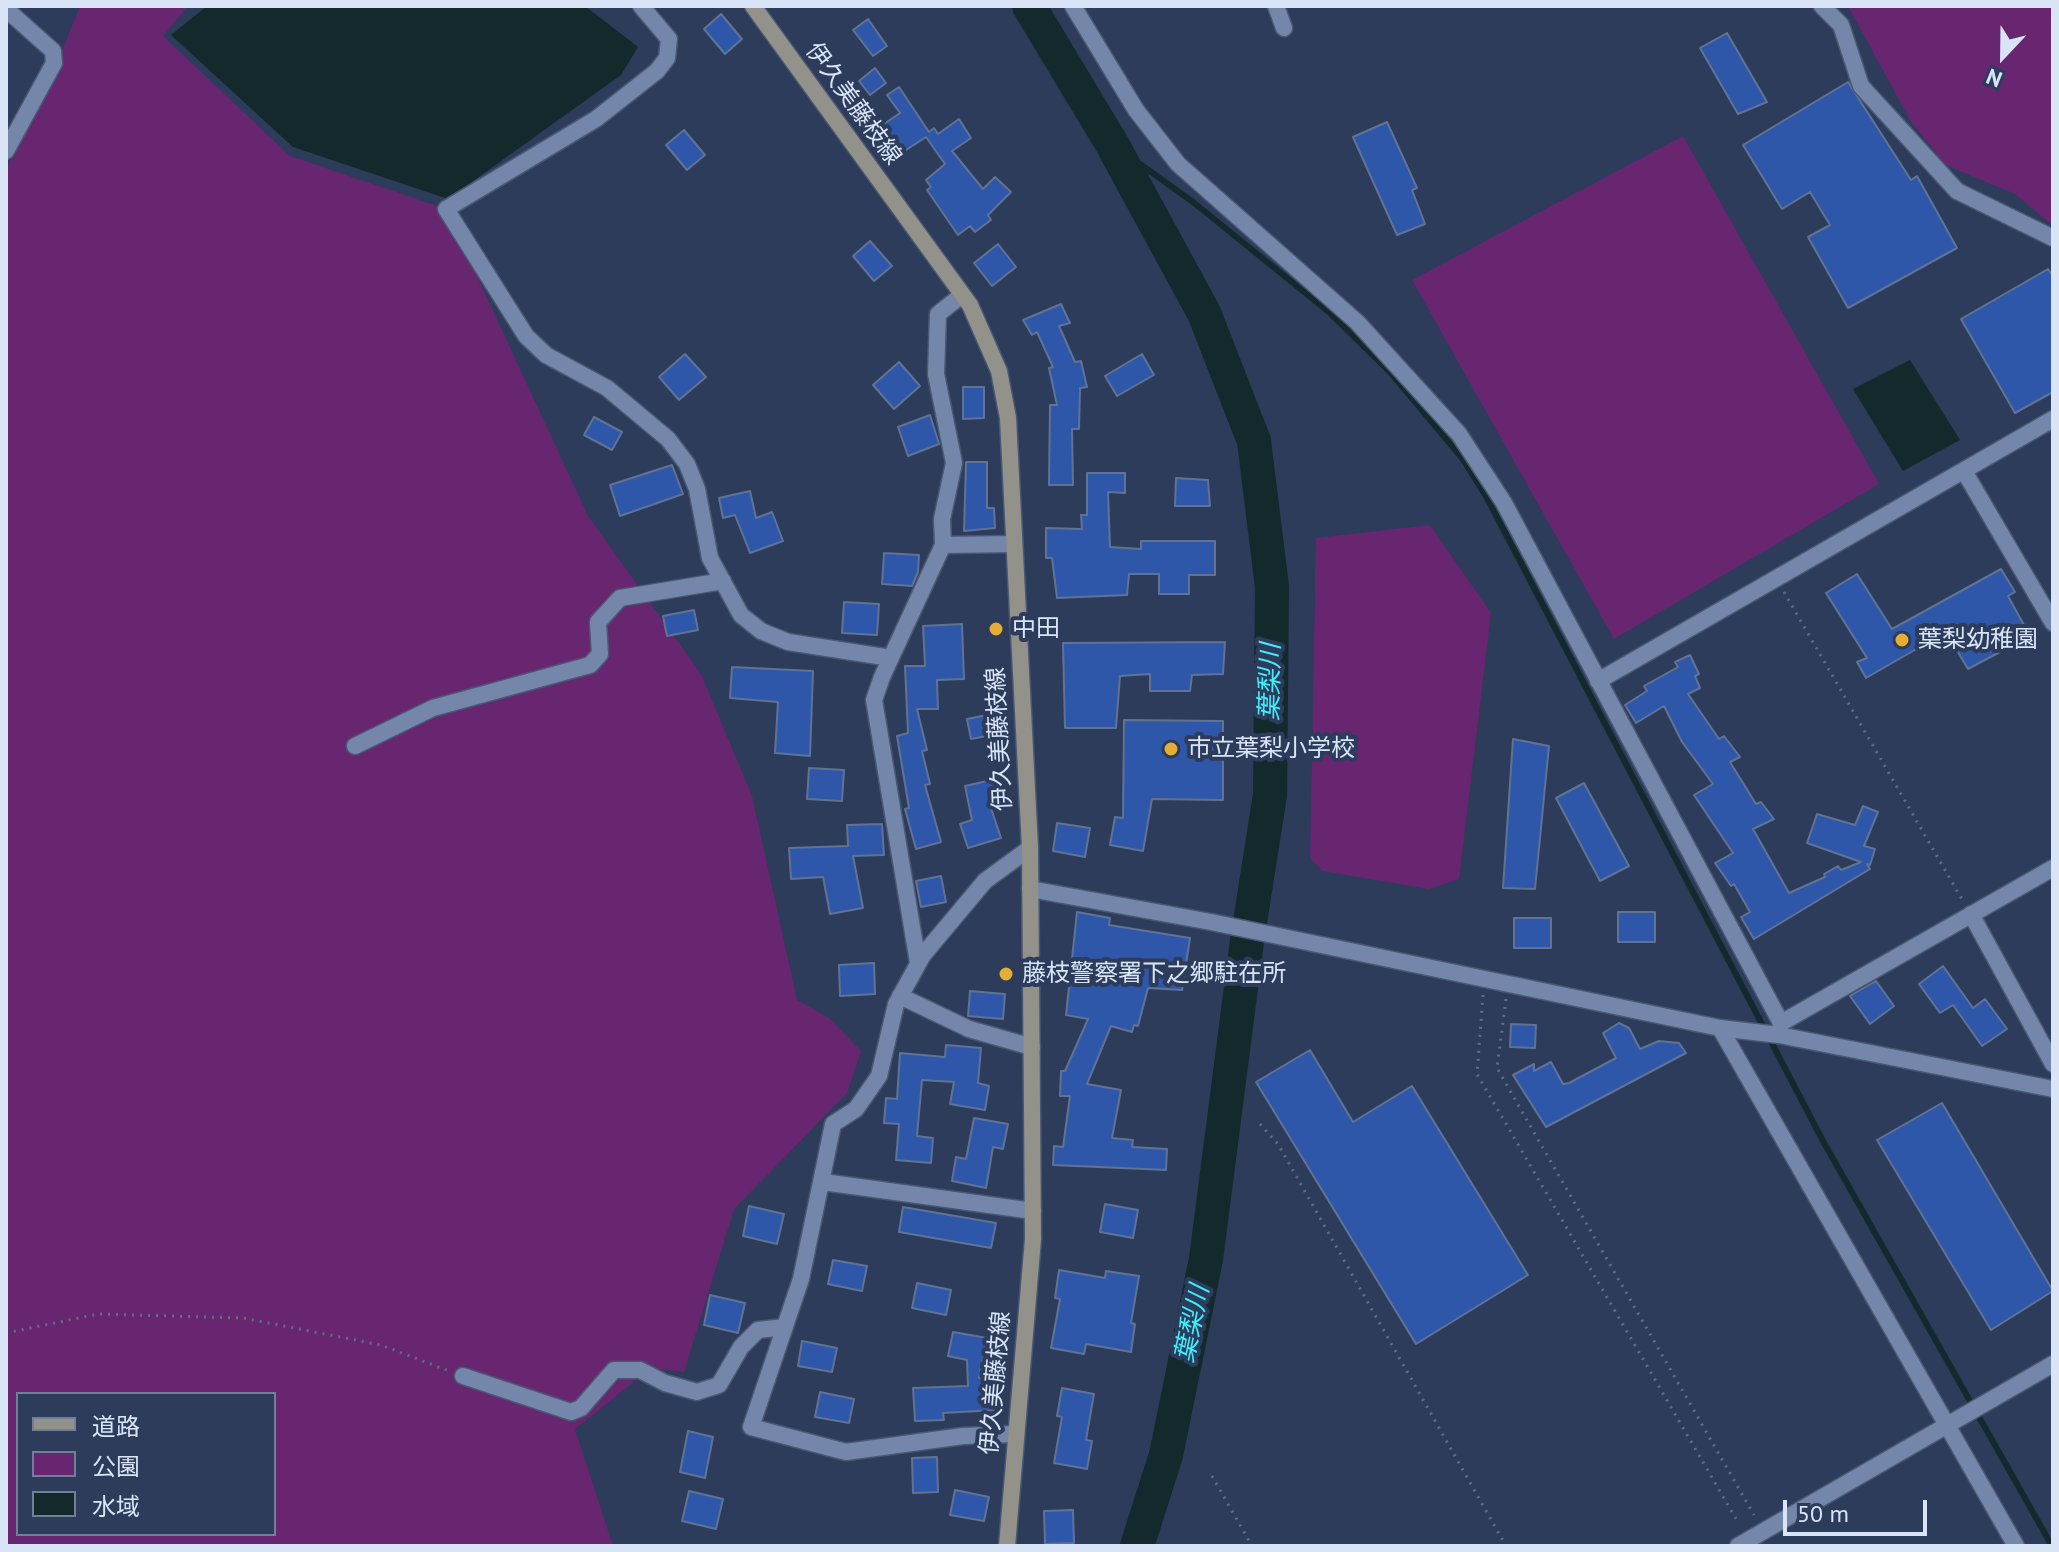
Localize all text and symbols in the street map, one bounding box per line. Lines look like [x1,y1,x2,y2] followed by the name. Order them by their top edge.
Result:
[1963,16,2043,96] north arrow
[799,37,907,171] street label: 伊久美藤枝線
[1982,63,2006,94] text: N
[1012,615,1060,643] place label: 中田
[987,620,1005,638] marker: 中田
[1918,626,2038,654] place label: 葉梨幼稚園
[1893,631,1911,649] marker: 葉梨幼稚園
[1255,643,1287,721] water label: 葉梨川
[982,666,1018,812] street label: 伊久美藤枝線
[1187,735,1355,763] place label: 市立葉梨小学校
[1162,740,1180,758] marker: 市立葉梨小学校
[1022,960,1286,988] place label: 藤枝警察署下之郷駐在所
[997,965,1015,983] marker: 藤枝警察署下之郷駐在所
[1170,1283,1216,1365] water label: 葉梨川
[975,1310,1017,1456] street label: 伊久美藤枝線
[16,1392,276,1536] legend
[92,1411,140,1442] text: 道路
[92,1451,140,1482] text: 公園
[1787,1484,1931,1534] scale bar
[92,1491,140,1522] text: 水域
[1797,1498,1849,1529] text: 50 m

